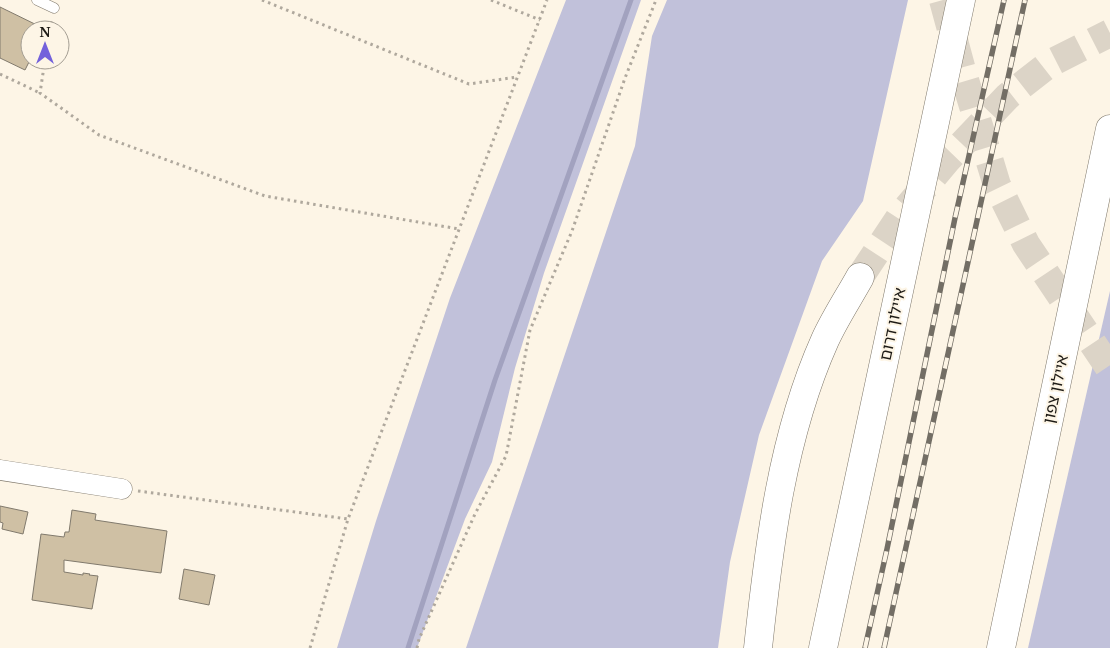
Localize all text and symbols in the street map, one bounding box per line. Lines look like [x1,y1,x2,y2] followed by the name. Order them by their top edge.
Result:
[20,20,70,70] north arrow
[39,22,51,41] text: N
[874,286,910,362] street label: איילון דרום
[1037,352,1073,426] street label: איילון צפון

